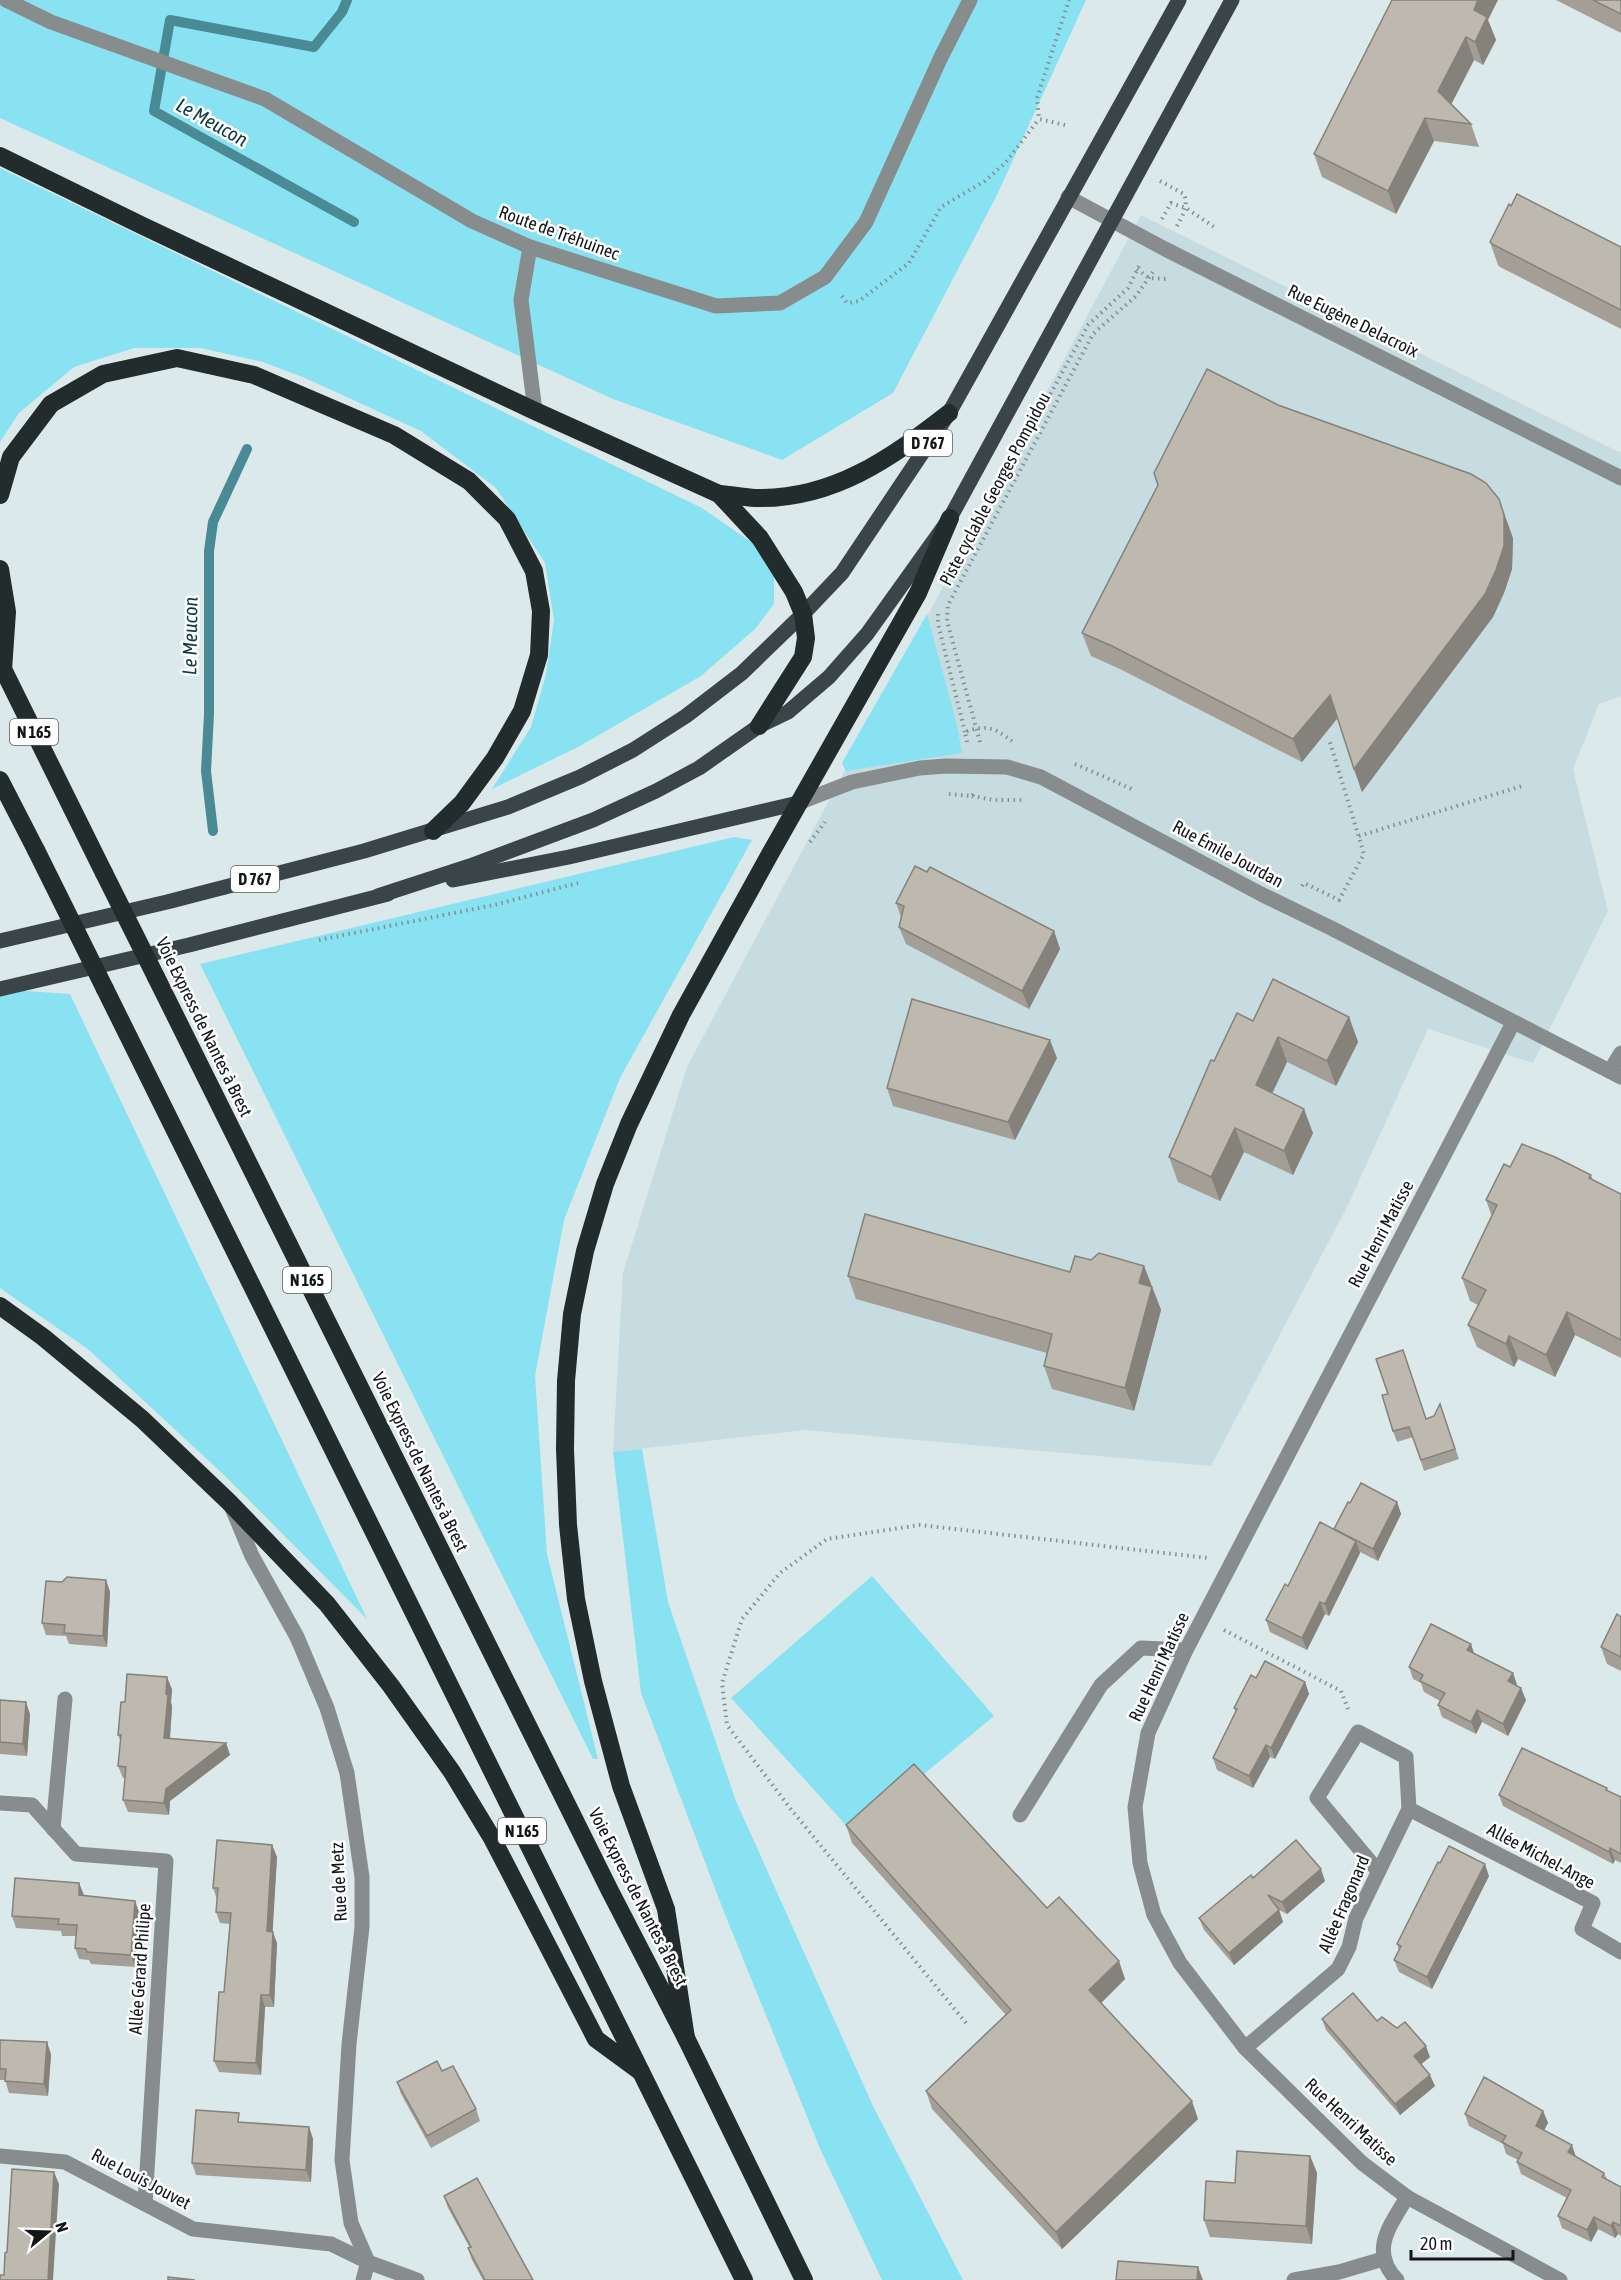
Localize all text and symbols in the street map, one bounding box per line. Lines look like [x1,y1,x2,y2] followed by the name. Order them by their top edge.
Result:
[172,93,252,151] water label: Le Meucon
[496,201,622,264] street label: Route de Tréhuinec
[1284,280,1422,361] street label: Rue Eugène Delacroix
[935,389,1054,589] street label: Piste cyclable Georges Pompidou
[904,430,952,456] road number: D 767
[177,596,202,675] water label: Le Meucon
[10,719,58,745] road number: N 165
[1169,816,1287,892] street label: Rue Émile Jourdan
[231,866,279,892] road number: D 767
[152,934,257,1120] street label: Voie Express de Nantes à Brest
[1344,1177,1418,1291] street label: Rue Henri Matisse
[283,1267,331,1293] road number: N 165
[368,1369,473,1555] street label: Voie Express de Nantes à Brest
[1124,1609,1193,1725] street label: Rue Henri Matisse
[584,1804,693,1989] street label: Voie Express de Nantes à Brest
[498,1818,546,1844] road number: N 165
[1484,1818,1599,1893] street label: Allée Michel-Ange
[326,1841,351,1922] street label: Rue de Metz
[1314,1852,1374,1956] street label: Allée Fragonard
[124,1903,155,2035] street label: Allée Gérard Philipe
[1301,2074,1402,2170] street label: Rue Henri Matisse
[88,2144,194,2213] street label: Rue Louis Jouvet
[18,2202,78,2262] north arrow
[52,2220,72,2235] text: N
[1411,2223,1513,2261] scale bar
[1420,2233,1452,2254] text: 20 m

